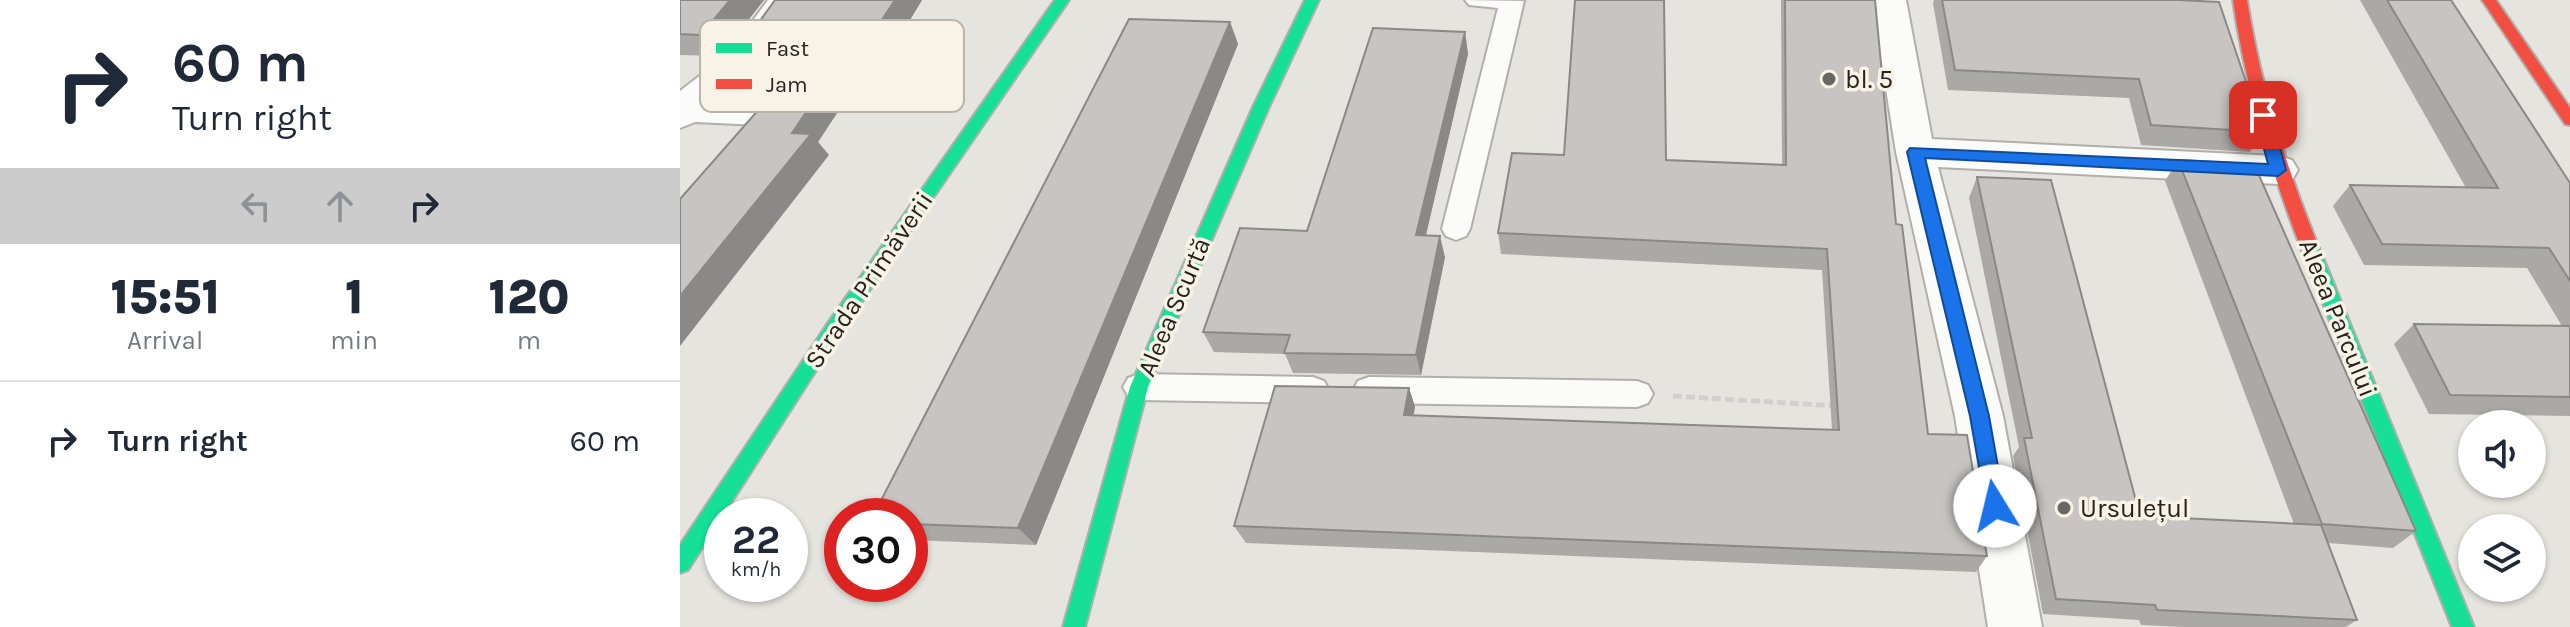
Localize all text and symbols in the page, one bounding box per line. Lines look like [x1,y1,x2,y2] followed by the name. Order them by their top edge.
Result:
[700,20,964,112] legend
[172,30,309,95] text: 60 m
[40,32,144,136] icon: right
[766,36,809,62] text: Fast
[1845,64,1893,95] place label: bl. 5
[1820,70,1838,88] marker: bl. 5
[766,72,808,98] text: Jam
[2229,81,2297,149] pin
[2241,93,2285,137] icon: arrive
[172,97,332,139] text: Turn right
[234,184,278,228] icon: left
[318,184,362,228] icon: ahead
[402,184,446,228] icon: right
[798,186,940,374] street label: Strada Primăverii
[1131,233,1217,381] street label: Aleea Scurtă
[2292,235,2384,401] street label: Aleea Parcului
[110,269,220,325] text: 15:51
[345,269,363,325] text: 1
[488,269,570,325] text: 120
[127,325,203,356] text: Arrival
[330,325,378,356] text: min
[517,325,541,356] text: m
[2458,410,2546,602] map controls
[2458,410,2546,498] button: sound
[40,419,84,463] icon: right
[108,423,248,459] text: Turn right
[570,423,640,459] text: 60 m
[1953,464,2037,548] position arrow
[2080,493,2189,524] place label: Ursulețul
[824,498,928,602] speed limit sign: 30
[2055,499,2073,517] marker: Ursulețul
[2458,514,2546,602] button: layers
[732,516,780,563] text: 22
[731,558,781,581] text: km/h

